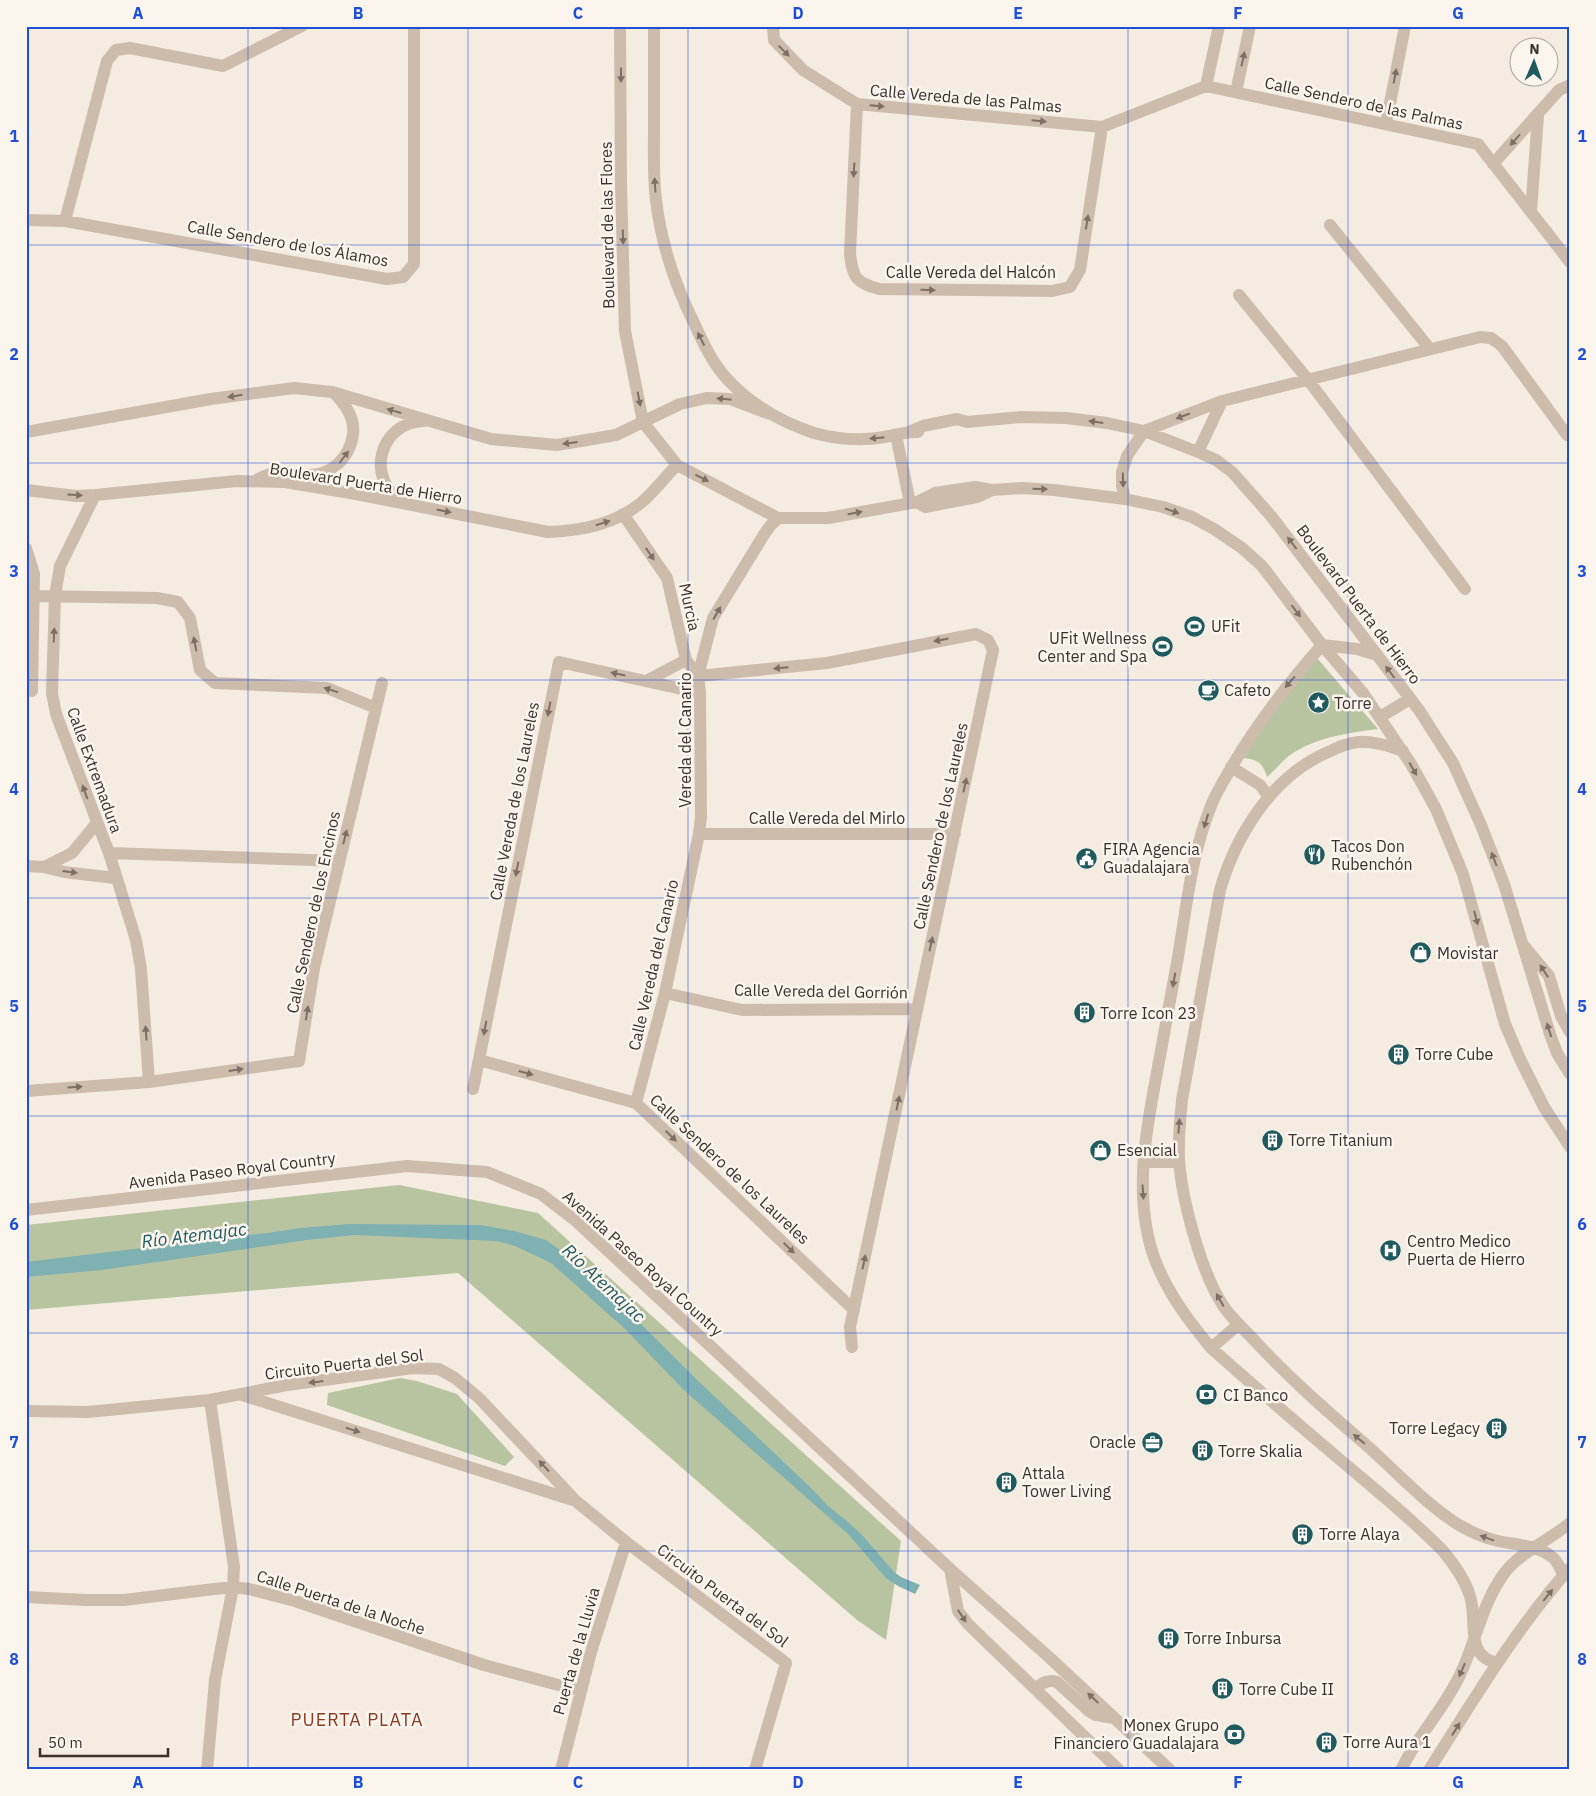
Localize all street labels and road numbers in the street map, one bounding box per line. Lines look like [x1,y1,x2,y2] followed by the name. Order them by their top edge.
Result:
[1263,72,1465,134] street label: Calle Sendero de las Palmas
[869,80,1063,116] street label: Calle Vereda de las Palmas
[596,141,618,309] street label: Boulevard de las Flores
[186,214,390,271] street label: Calle Sendero de los Álamos
[886,262,1056,282] street label: Calle Vereda del Halcón
[268,458,464,508] street label: Boulevard Puerta de Hierro
[1292,520,1426,688] street label: Boulevard Puerta de Hierro
[675,581,705,633] street label: Murcia
[675,672,695,808] street label: Vereda del Canario
[485,700,543,902] street label: Calle Vereda de los Laureles
[63,704,127,836] street label: Calle Extremadura
[908,721,972,931] street label: Calle Sendero de los Laureles
[749,808,905,828] street label: Calle Vereda del Mirlo
[282,809,344,1015] street label: Calle Sendero de los Encinos
[624,877,682,1053] street label: Calle Vereda del Canario
[734,979,908,1003] street label: Calle Vereda del Gorrión
[646,1090,814,1248] street label: Calle Sendero de los Laureles
[127,1147,337,1193] street label: Avenida Paseo Royal Country
[559,1186,727,1340] street label: Avenida Paseo Royal Country
[264,1344,424,1384] street label: Circuito Puerta del Sol
[653,1539,793,1651] street label: Circuito Puerta del Sol
[254,1565,428,1639] street label: Calle Puerta de la Noche
[548,1584,604,1717] street label: Puerta de la Lluvia

